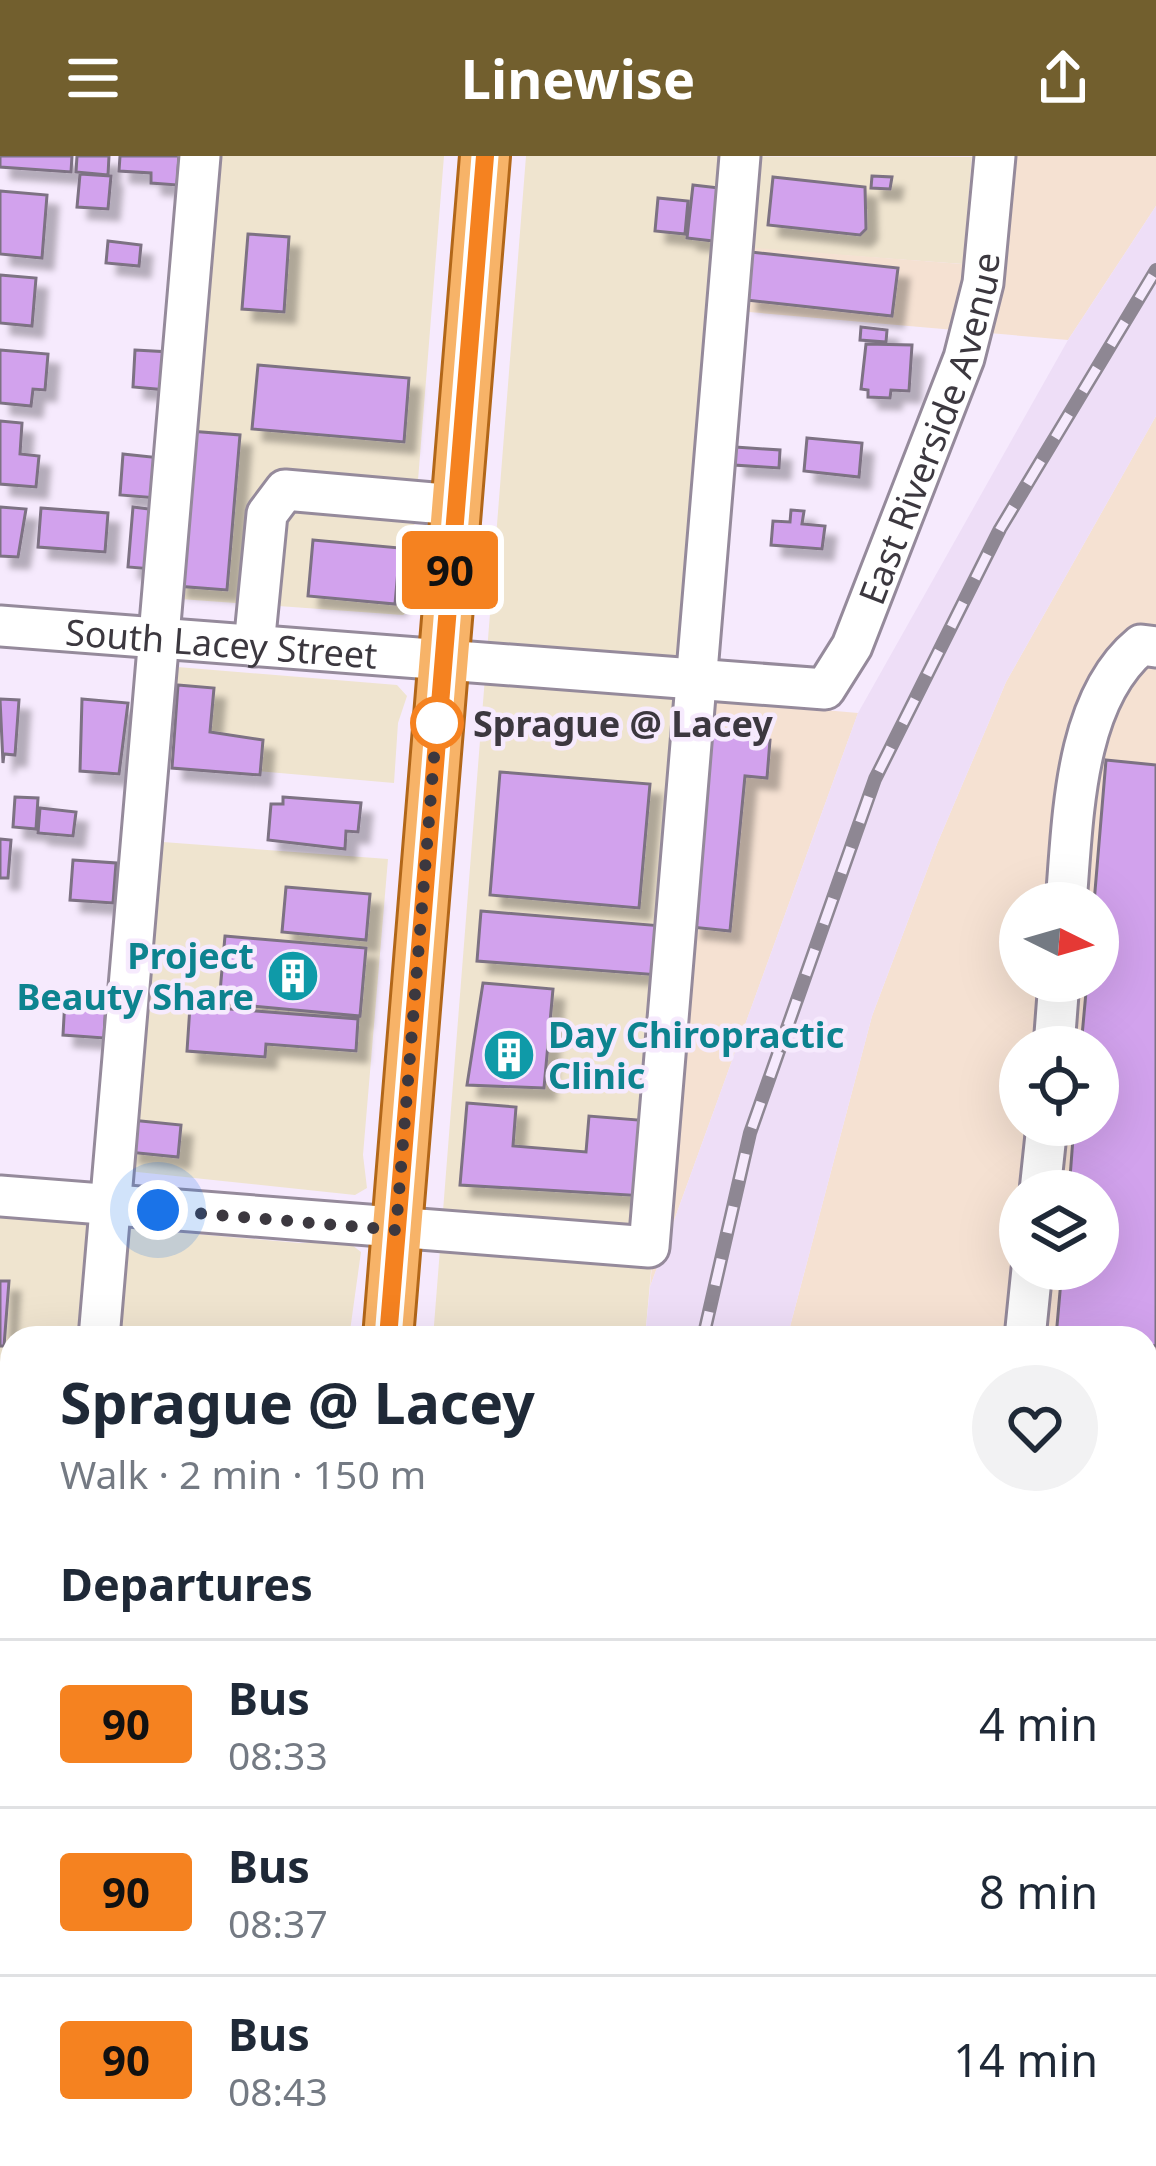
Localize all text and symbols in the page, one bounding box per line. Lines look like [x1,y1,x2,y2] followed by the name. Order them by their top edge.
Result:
[461,41,695,115] text: Linewise
[60,45,126,111] icon: menu
[1030,45,1096,111] icon: share
[846,250,1010,611] street label: East Riverside Avenue
[396,531,504,609] line badge: 90
[426,541,474,598] text: 90
[64,607,379,679] street label: South Lacey Street
[412,698,462,748] marker: Sprague @ Lacey
[473,699,773,748] place label: Sprague @ Lacey
[999,882,1119,1002] north arrow
[999,882,1119,1290] map controls
[16,931,254,1021] place label: Project Beauty Share
[265,948,321,1004] building icon: Project Beauty Share
[548,1010,844,1100] place label: Day Chiropractic Clinic
[999,1026,1119,1146] button: locate
[481,1027,537,1083] building icon: Day Chiropractic Clinic
[999,1170,1119,1290] button: layers
[128,1180,188,1240] your location
[60,1363,535,1441] text: Sprague @ Lacey
[972,1365,1098,1491] button: heart
[60,1447,426,1500] text: Walk · 2 min · 150 m
[60,1553,313,1614] text: Departures
[228,1667,310,1728] text: Bus
[979,1693,1098,1754] text: 4 min
[102,1695,150,1752] text: 90
[228,1728,328,1781] text: 08:33
[228,1835,310,1896] text: Bus
[979,1861,1098,1922] text: 8 min
[102,1863,150,1920] text: 90
[228,1896,328,1949] text: 08:37
[228,2003,310,2064] text: Bus
[953,2029,1098,2090] text: 14 min
[102,2031,150,2088] text: 90
[228,2064,328,2117] text: 08:43

